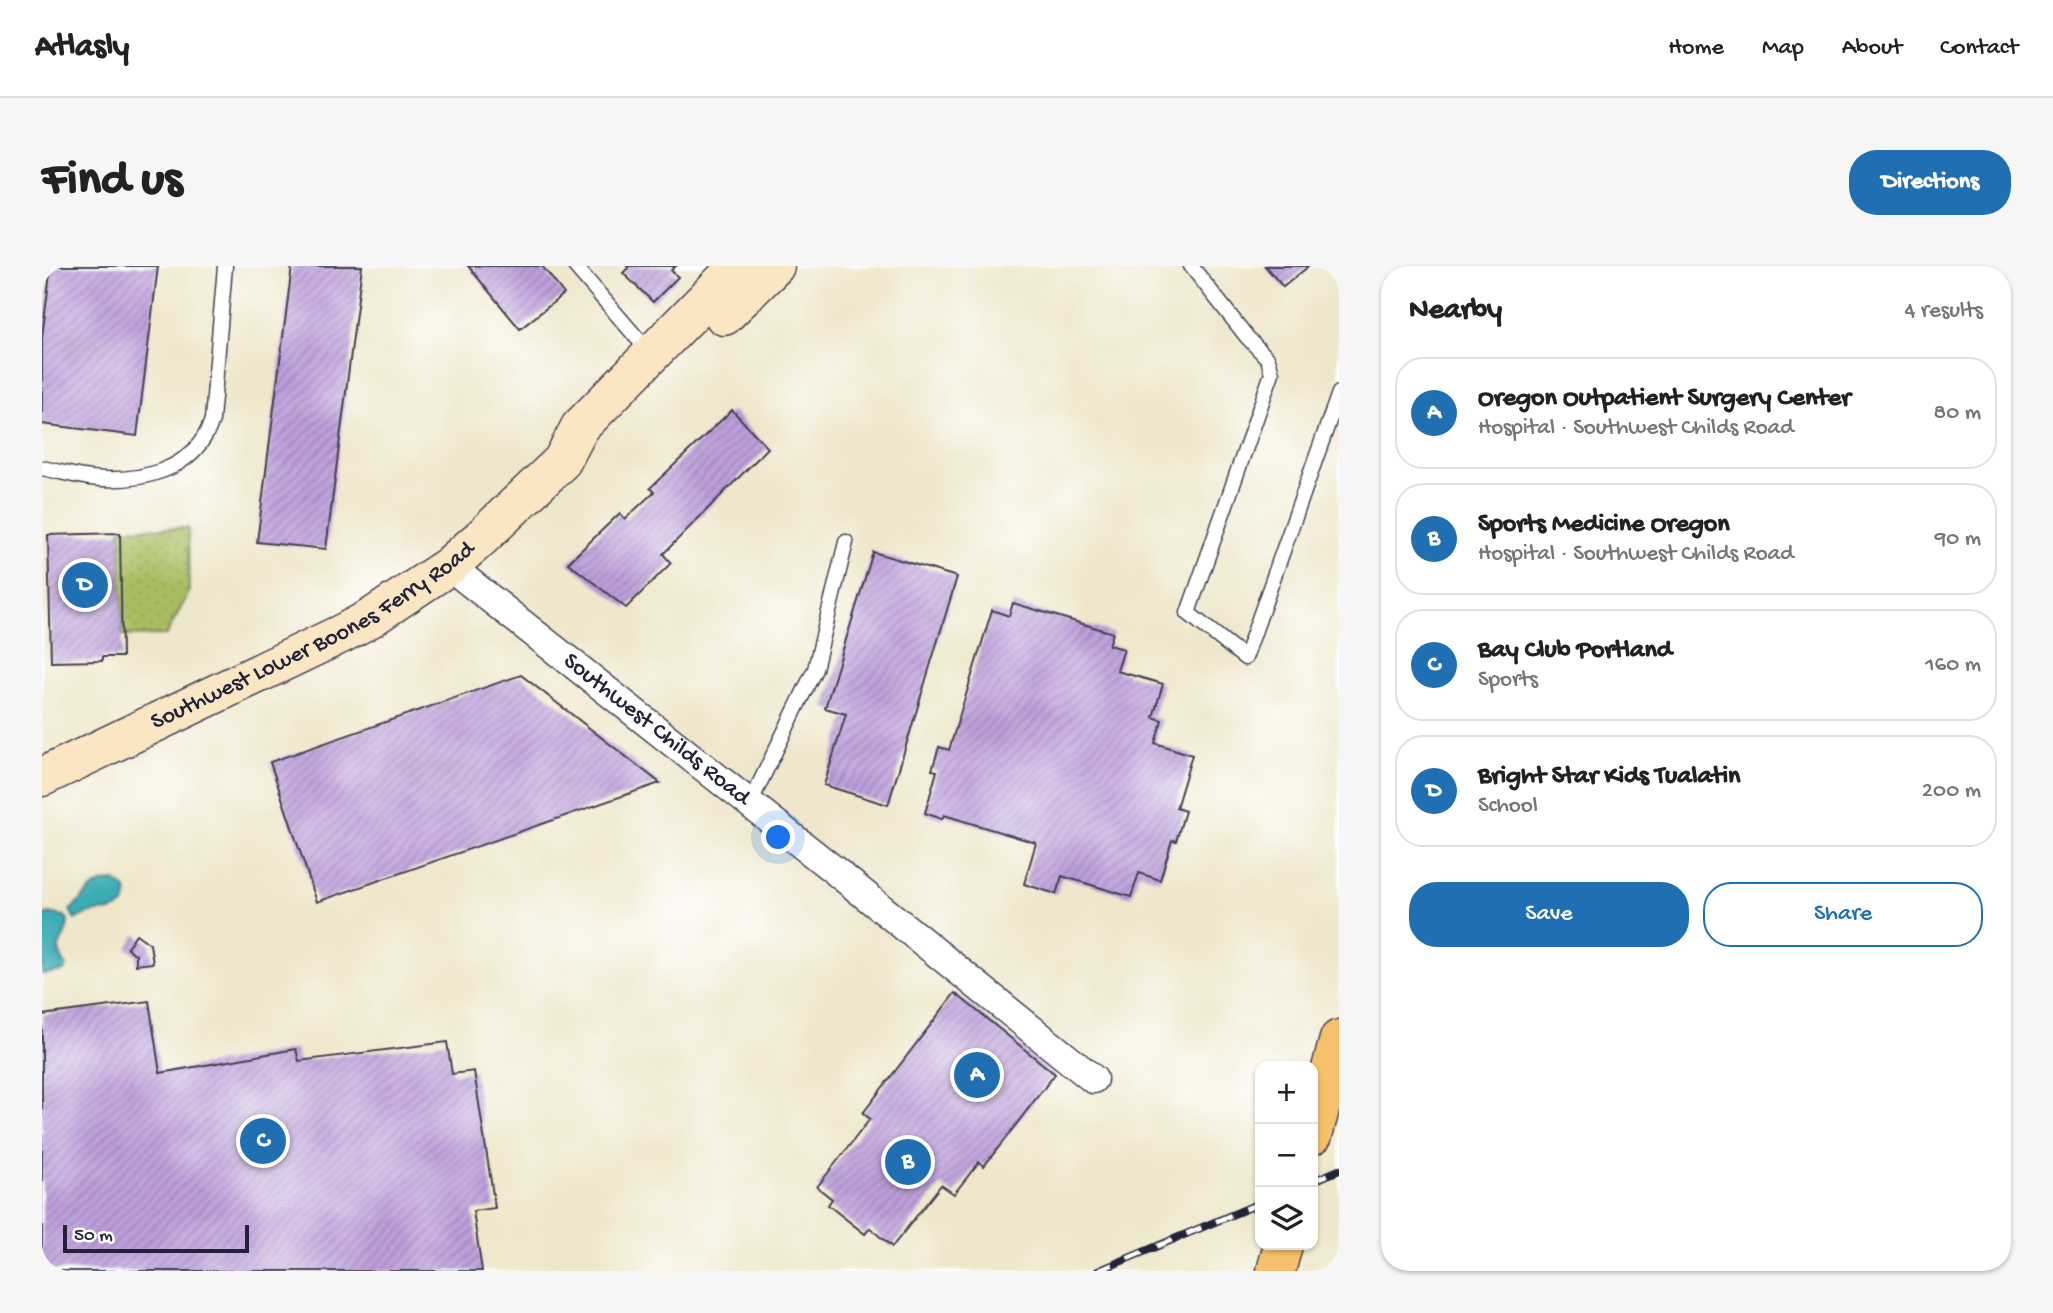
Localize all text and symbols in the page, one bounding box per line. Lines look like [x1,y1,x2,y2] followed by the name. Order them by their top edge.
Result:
[35,29,129,67] text: Atlasly
[1668,34,1724,63] text: Home
[1762,34,1804,63] text: Map
[1842,34,1902,63] text: About
[1940,34,2018,63] text: Contact
[1849,150,2011,215] button: Directions
[42,153,182,211] text: Find us
[1409,294,1502,329] text: Nearby
[1904,298,1983,325] text: 4 results
[1478,384,1851,415] text: Oregon Outpatient Surgery Center
[1427,400,1441,427] text: A
[1934,400,1981,427] text: 80 m
[1478,415,1794,442] text: Hospital · Southwest Childs Road
[1478,510,1730,541] text: Sports Medicine Oregon
[1428,526,1440,553] text: B
[1935,526,1981,553] text: 90 m
[146,534,483,737] street label: Southwest Lower Boones Ferry Road
[1478,541,1794,568] text: Hospital · Southwest Childs Road
[62,559,108,611] pin: D
[1478,636,1672,667] text: Bay Club Portland
[557,647,757,814] street label: Southwest Childs Road
[1428,652,1440,679] text: C
[1925,652,1981,679] text: 160 m
[1478,667,1538,694] text: Sports
[1478,762,1740,793] text: Bright Star Kids Tualatin
[1427,778,1442,805] text: D
[1922,778,1981,805] text: 200 m
[1478,793,1538,820] text: School
[761,820,795,854] your location
[1409,882,1689,947] button: Save
[1703,882,1983,947] button: Share
[954,1049,1000,1101] pin: A
[1255,1061,1318,1250] map controls
[1255,1061,1318,1124] button: +
[240,1115,286,1167] pin: C
[1255,1124,1318,1187] button: −
[885,1136,931,1188] pin: B
[1255,1187,1318,1250] button: layers
[63,1222,248,1254] scale bar
[74,1225,113,1248] text: 50 m

